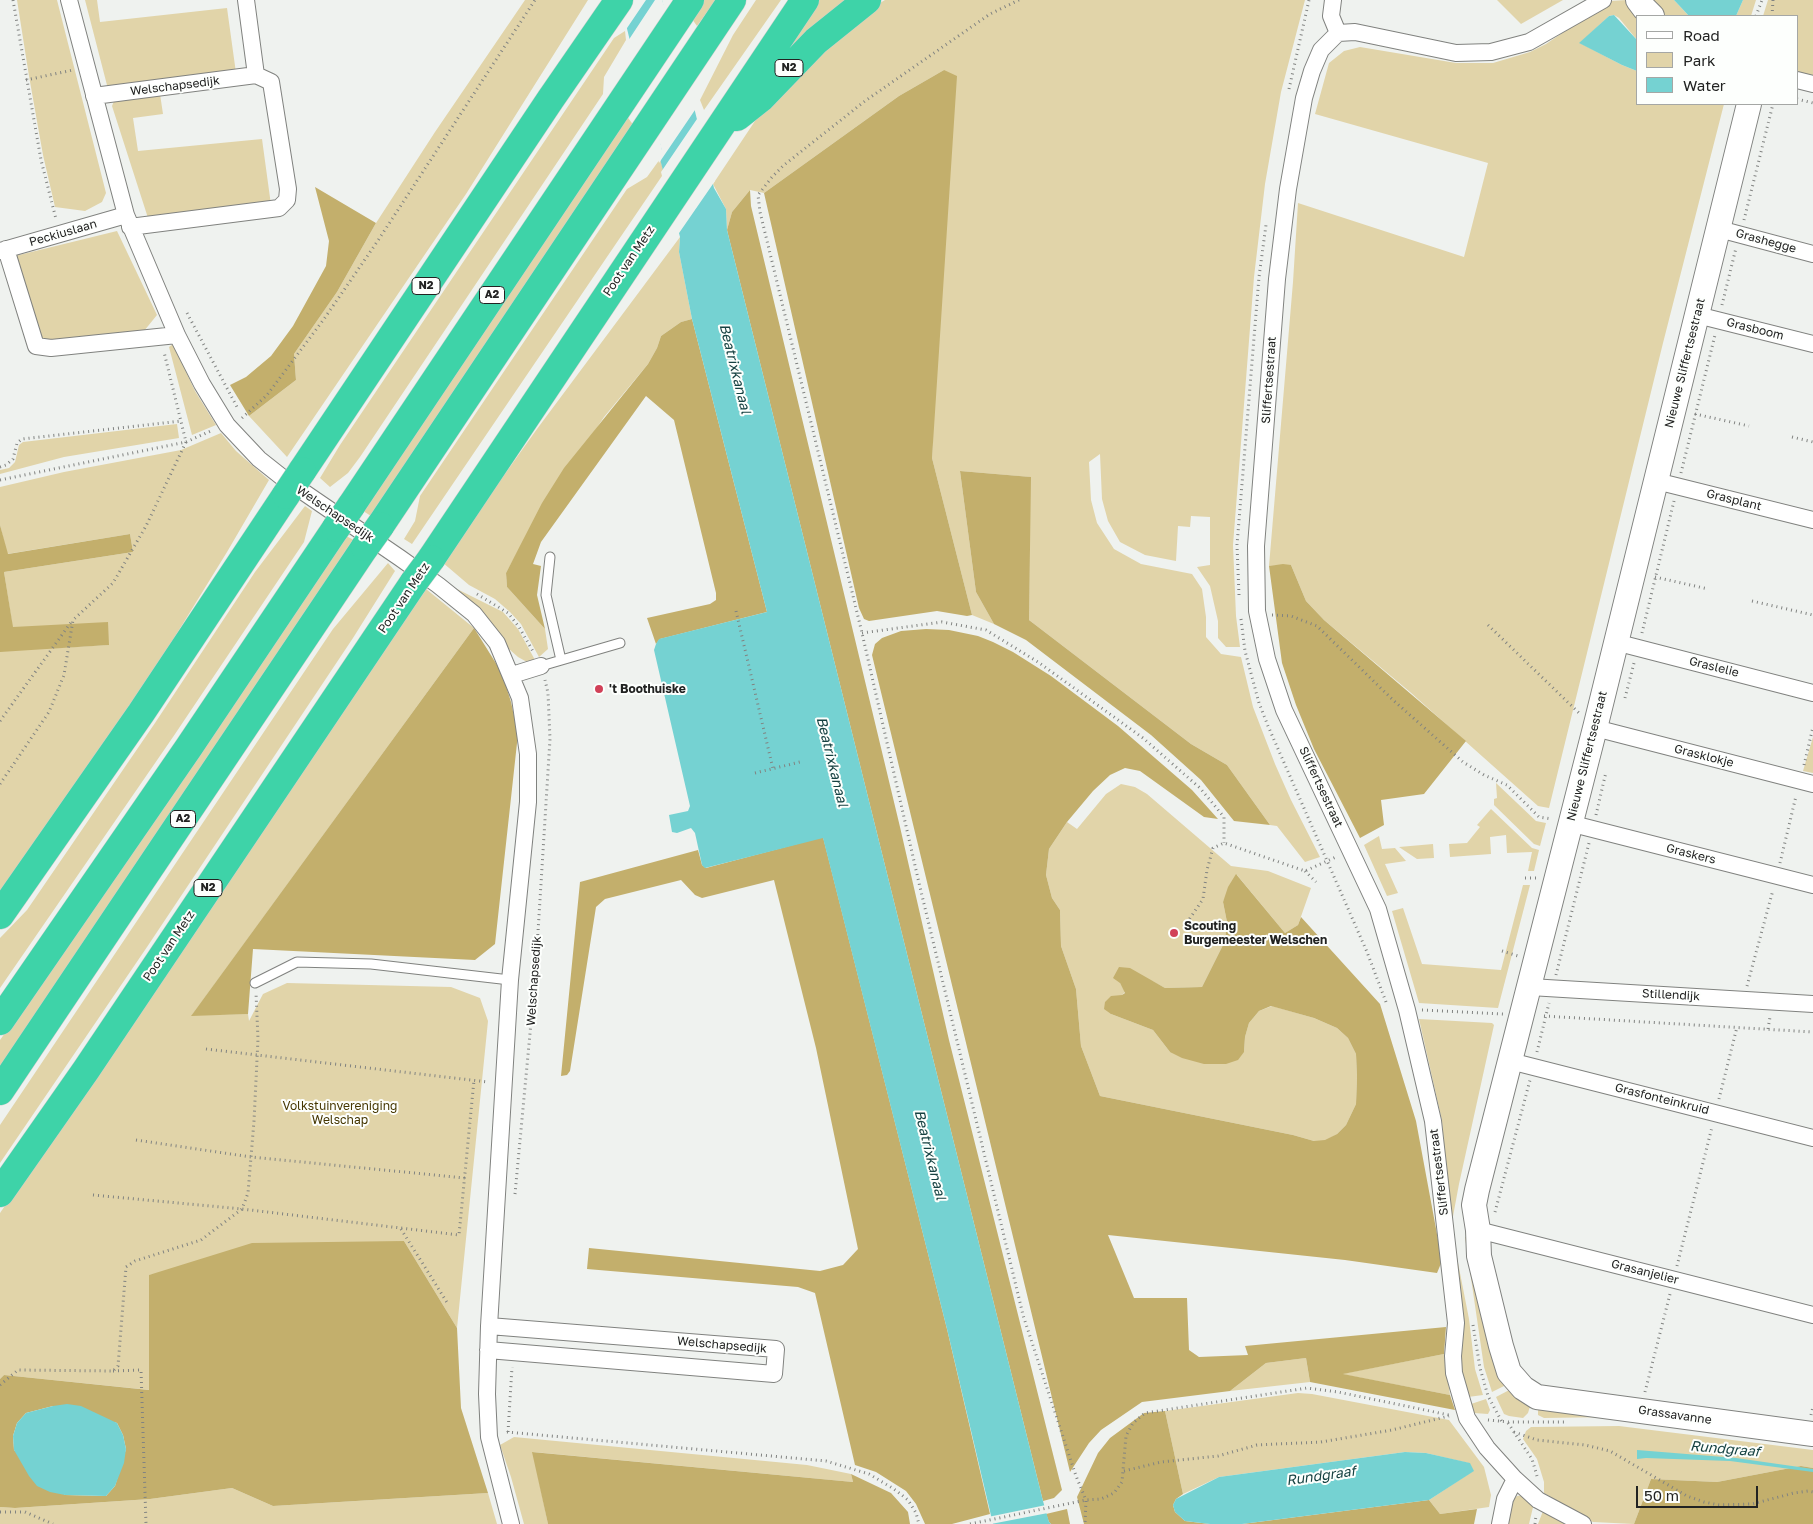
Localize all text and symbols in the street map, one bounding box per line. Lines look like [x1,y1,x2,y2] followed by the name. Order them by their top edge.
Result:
[1636,15,1798,105] legend
[1683,26,1720,44] text: Road
[1683,51,1715,69] text: Park
[775,59,803,76] road number: N2
[129,73,221,99] street label: Welschapsedijk
[1683,76,1726,94] text: Water
[28,216,98,250] street label: Peckiuslaan
[600,223,658,299] street label: Poot van Metz
[1734,226,1798,256] street label: Grashegge
[412,278,440,294] road number: N2
[480,286,504,304] road number: A2
[1662,296,1708,430] street label: Nieuwe Sliffertsestraat
[1725,315,1785,343] street label: Grasboom
[716,322,754,416] water label: Beatrixkanaal
[1259,336,1279,424] street label: Sliffertsestraat
[294,483,376,545] street label: Welschapsedijk
[1705,486,1763,514] street label: Grasplant
[375,560,433,636] street label: Poot van Metz
[1688,654,1740,680] street label: Graslelie
[609,682,686,696] place label: 't Boothuiske
[593,683,605,695] marker: 't Boothuiske
[1564,689,1610,823] street label: Nieuwe Sliffertsestraat
[813,715,851,809] water label: Beatrixkanaal
[1673,742,1735,770] street label: Grasklokje
[1296,744,1346,830] street label: Sliffertsestraat
[170,811,196,828] road number: A2
[1665,841,1717,867] street label: Graskers
[194,880,222,896] road number: N2
[140,908,198,984] street label: Poot van Metz
[1184,919,1327,947] place label: Scouting Burgemeester Welschen
[1168,927,1180,939] marker: Scouting Burgemeester Welschen
[524,936,544,1026] street label: Welschapsedijk
[1642,986,1700,1004] street label: Stillendijk
[1613,1080,1711,1118] street label: Grasfonteinkruid
[283,1099,397,1127] park label: Volkstuinvereniging Welschap
[911,1108,949,1202] water label: Beatrixkanaal
[1427,1128,1451,1216] street label: Sliffertsestraat
[1610,1257,1680,1287] street label: Grasanjelier
[676,1334,768,1356] street label: Welschapsedijk
[1637,1403,1713,1427] street label: Grassavanne
[1690,1438,1760,1460] water label: Rundgraaf
[1285,1463,1357,1489] water label: Rundgraaf
[1638,1476,1760,1508] scale bar
[1644,1486,1679,1504] text: 50 m

